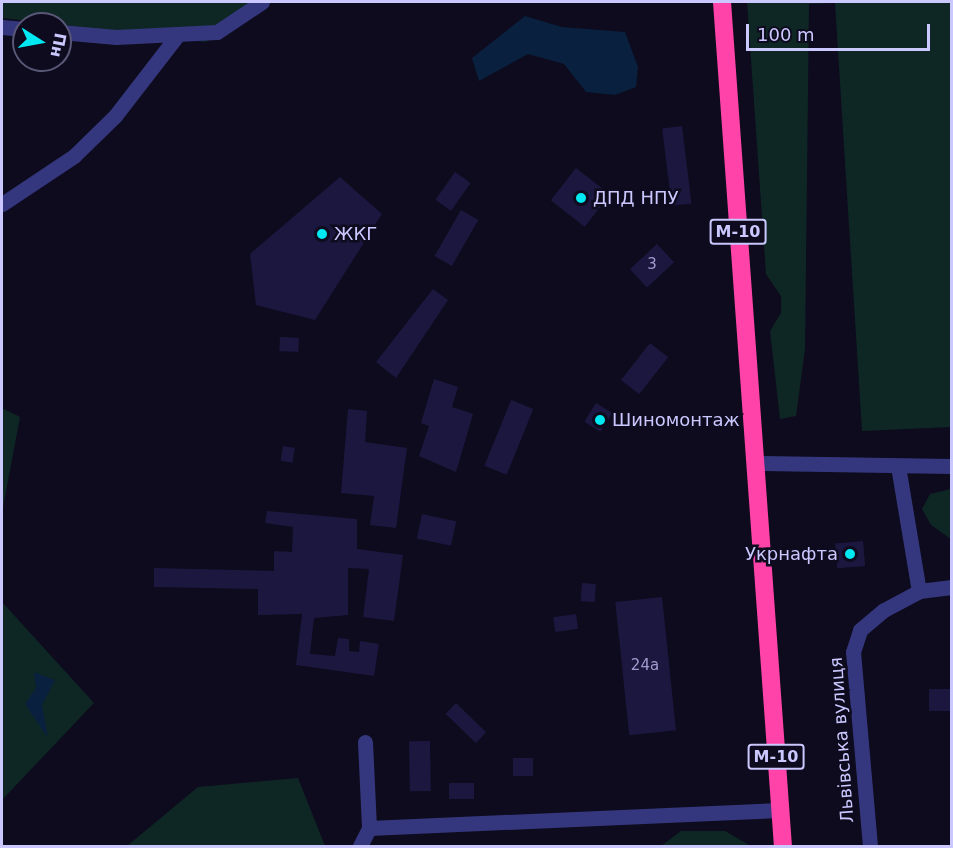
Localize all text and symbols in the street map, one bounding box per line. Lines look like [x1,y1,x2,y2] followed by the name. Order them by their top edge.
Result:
[12,12,72,72] north arrow
[749,12,934,50] scale bar
[757,24,815,45] text: 100 m
[47,31,70,59] text: Пн
[593,187,678,209] place label: ДПД НПУ
[574,191,588,205] marker: ДПД НПУ
[710,219,766,245] road number: М-10
[334,223,377,245] place label: ЖКГ
[315,227,329,241] marker: ЖКГ
[647,256,657,274] house number: 3
[612,409,740,431] place label: Шиномонтаж
[593,413,607,427] marker: Шиномонтаж
[745,543,838,565] place label: Укрнафта
[843,547,857,561] marker: Укрнафта
[825,656,859,824] street label: Львівська вулиця
[631,657,659,675] house number: 24а
[748,744,804,770] road number: М-10

